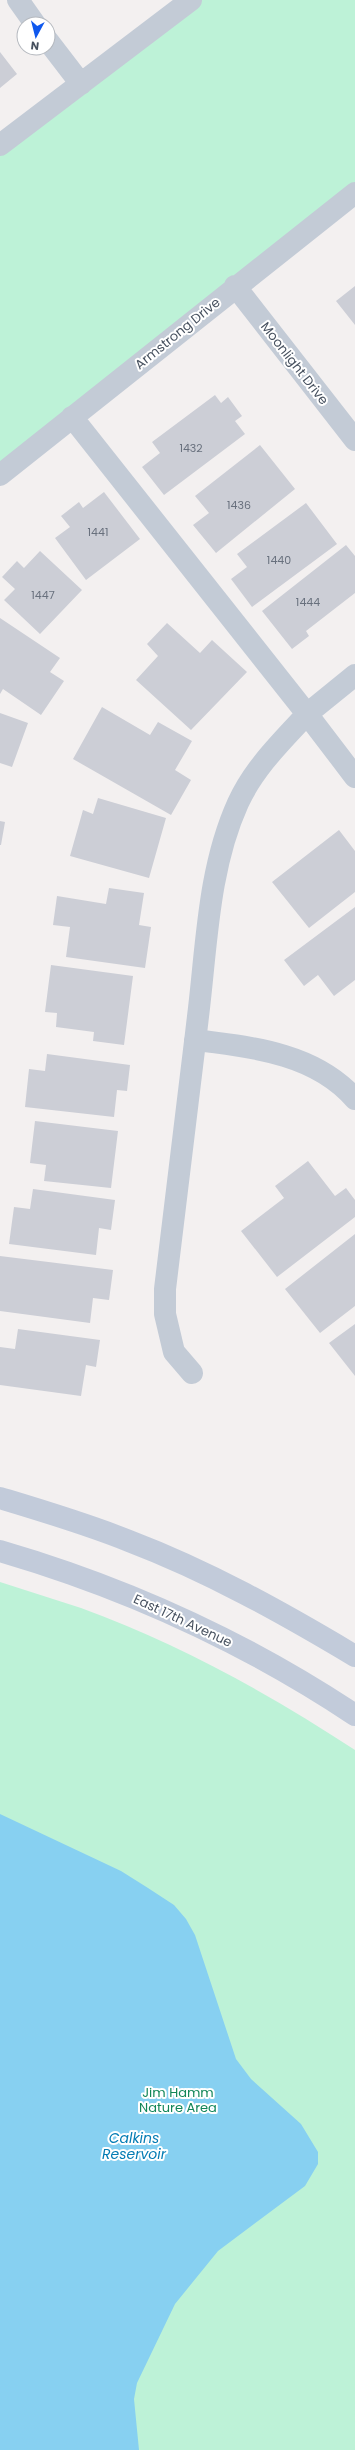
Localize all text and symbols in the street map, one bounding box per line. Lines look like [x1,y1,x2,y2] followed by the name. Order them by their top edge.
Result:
[16,16,56,56] north arrow
[30,37,40,54] text: N
[131,293,224,374] street label: Armstrong Drive
[256,318,333,409] street label: Moonlight Drive
[179,440,203,456] house number: 1432
[227,497,251,513] house number: 1436
[88,524,108,540] house number: 1441
[267,552,291,568] house number: 1440
[31,587,55,603] house number: 1447
[296,594,320,610] house number: 1444
[130,1589,235,1652] street label: East 17th Avenue
[139,2083,217,2117] park label: Jim Hamm Nature Area
[102,2128,167,2164] water label: Calkins Reservoir

